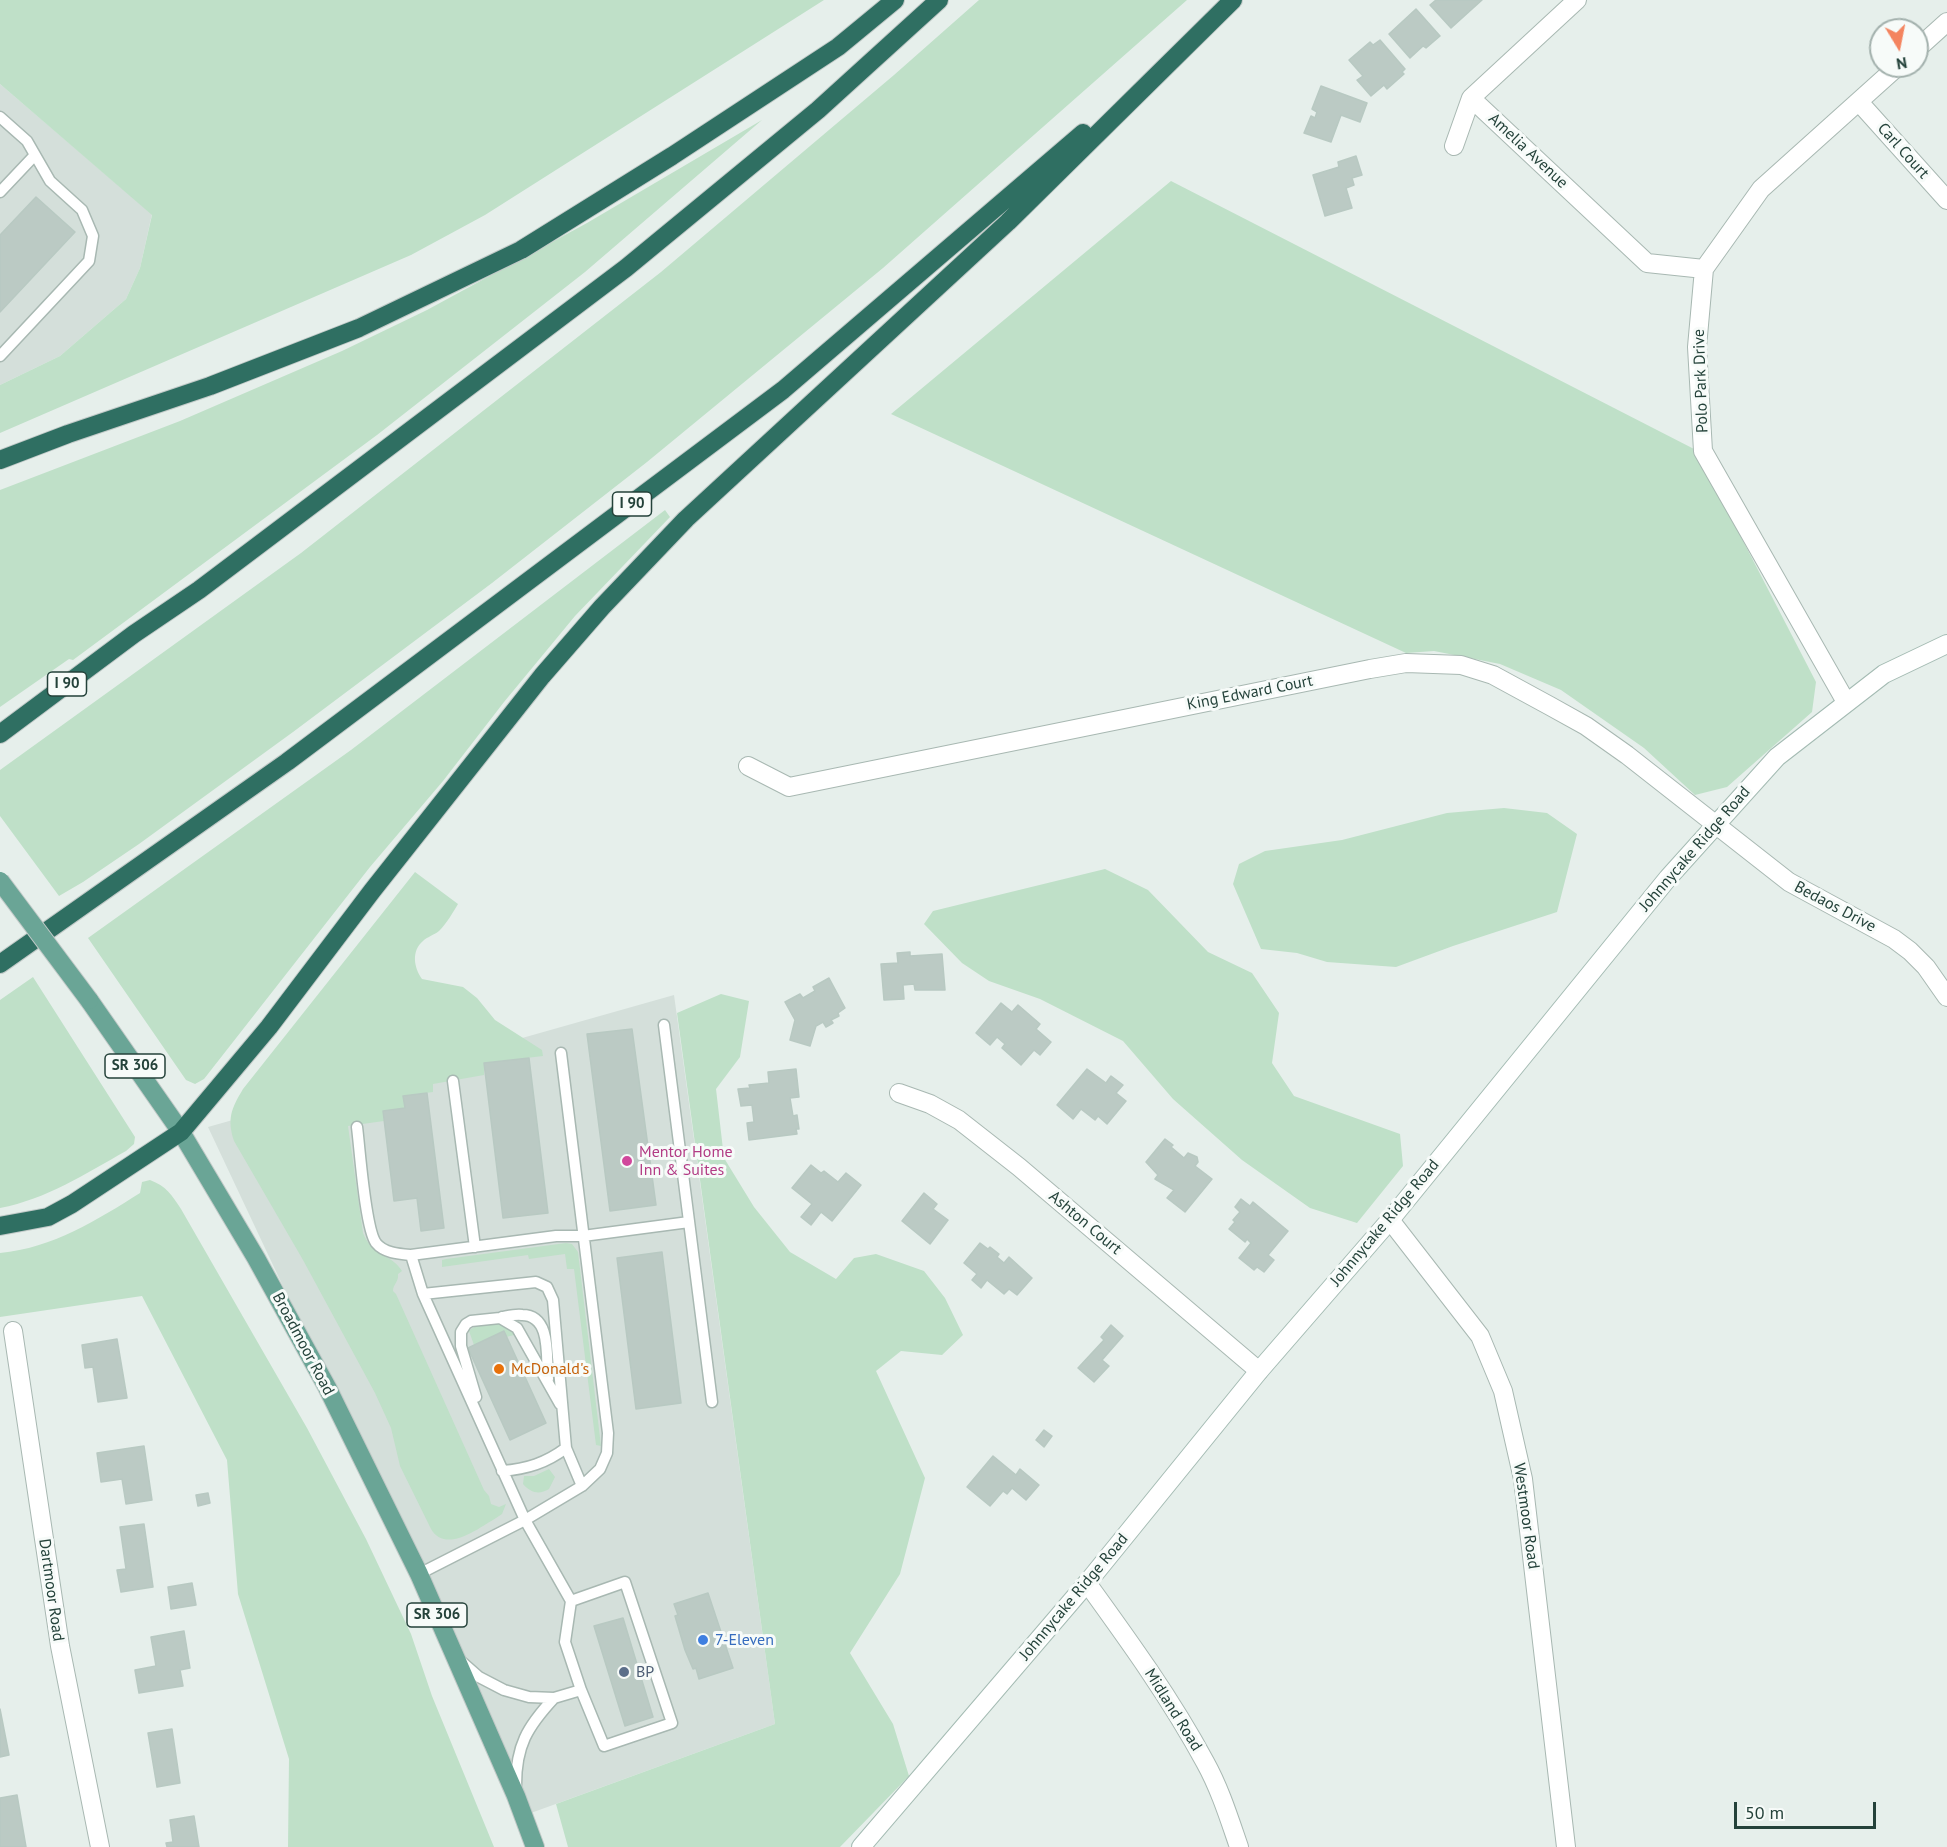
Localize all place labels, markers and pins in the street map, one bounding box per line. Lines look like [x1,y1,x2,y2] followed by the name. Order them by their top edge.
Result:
[639,1142,733,1180] place label: Mentor Home Inn & Suites
[620,1154,634,1168] marker: Mentor Home Inn & Suites
[511,1359,589,1379] place label: McDonald's
[492,1362,506,1376] marker: McDonald's
[715,1630,774,1650] place label: 7-Eleven
[696,1633,710,1647] marker: 7-Eleven
[636,1662,654,1682] place label: BP
[617,1665,631,1679] marker: BP

